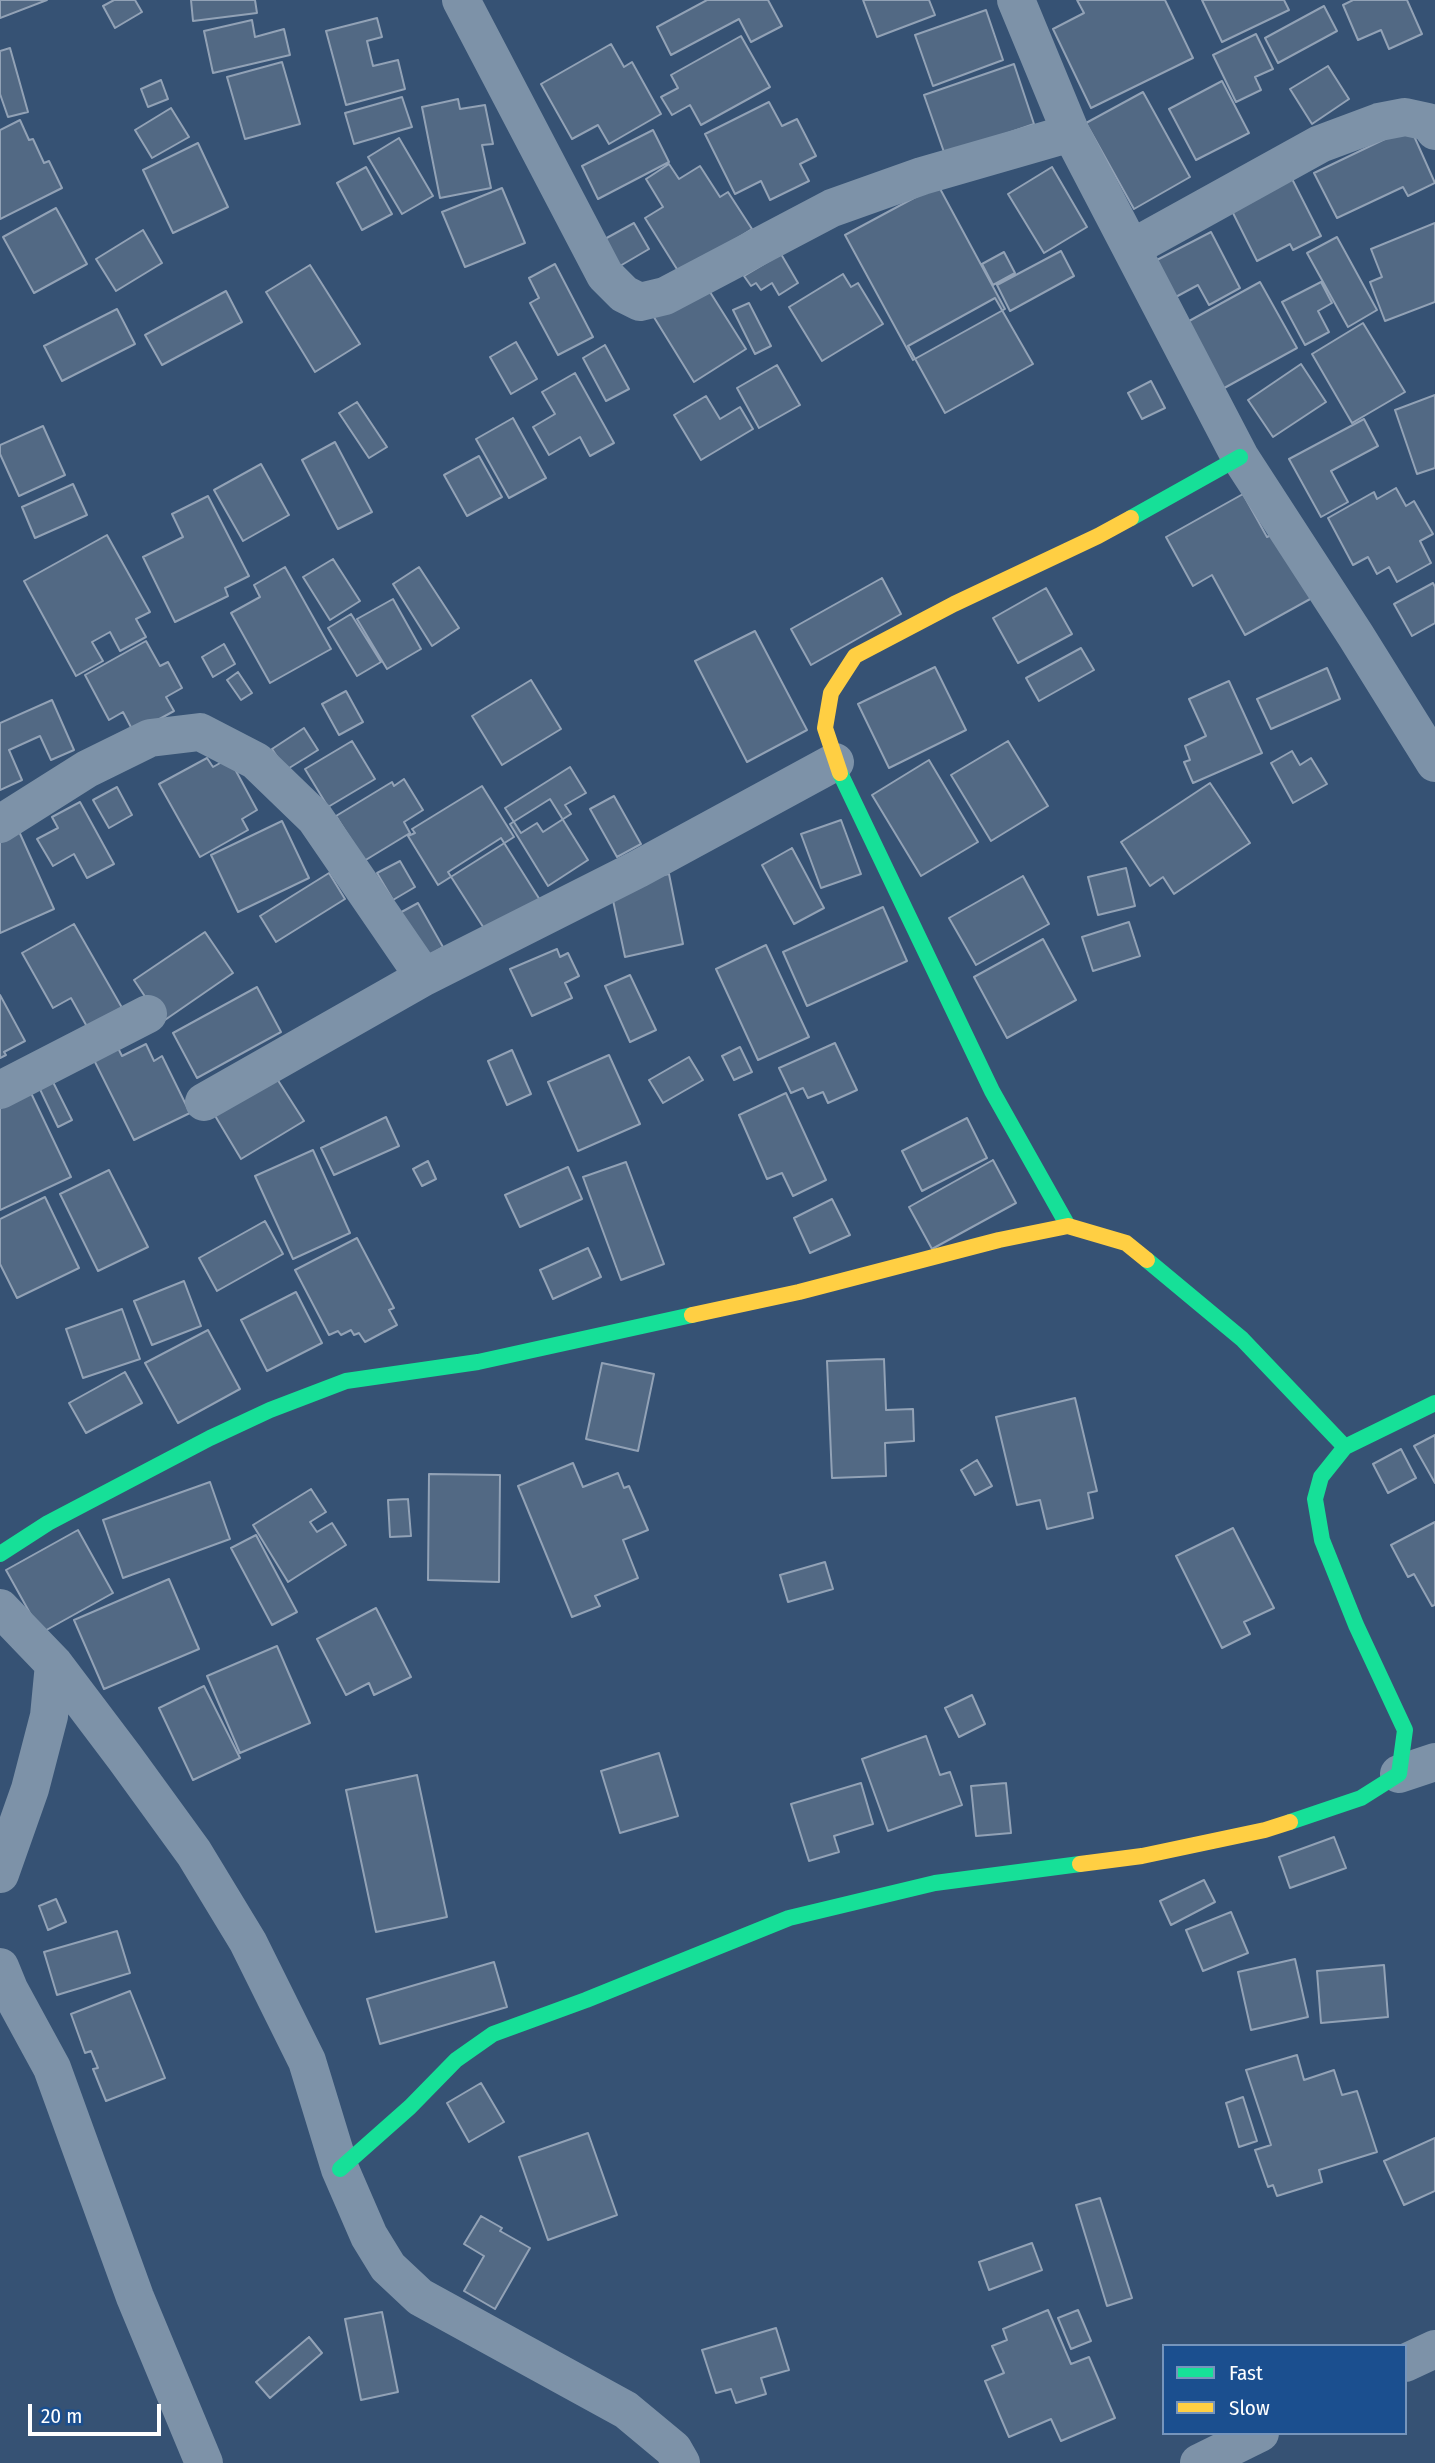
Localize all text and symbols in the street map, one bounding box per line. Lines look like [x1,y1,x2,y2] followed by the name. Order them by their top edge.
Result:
[1162,2344,1407,2435] legend
[1229,2360,1263,2386] text: Fast
[32,2390,164,2434] scale bar
[1229,2395,1270,2421] text: Slow
[41,2403,82,2429] text: 20 m

